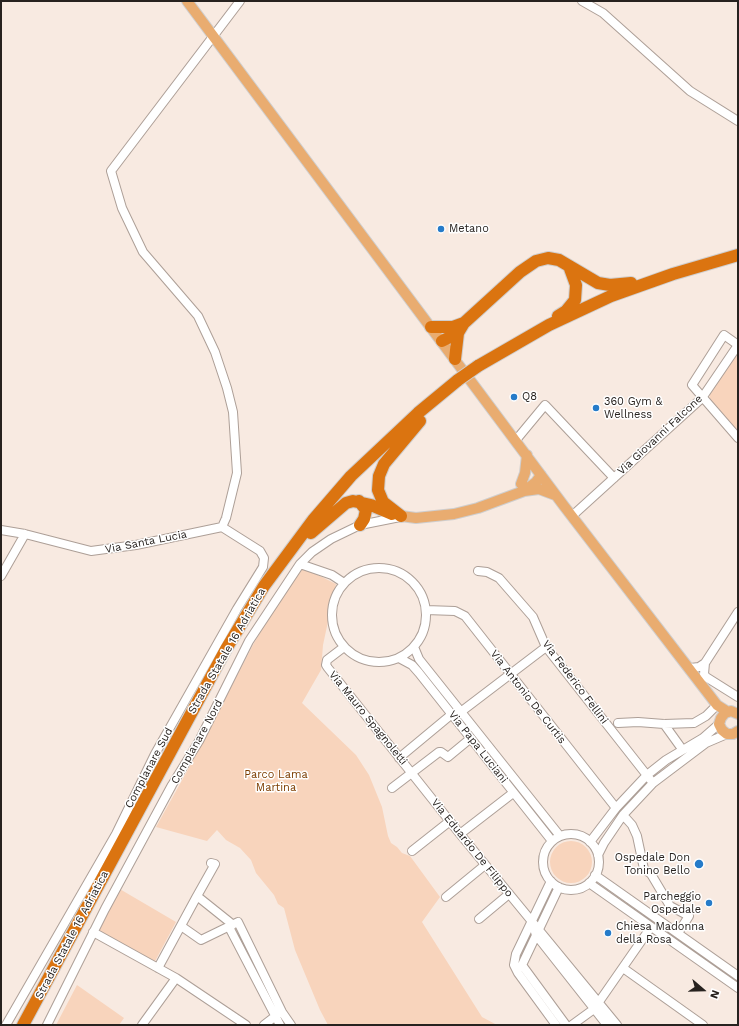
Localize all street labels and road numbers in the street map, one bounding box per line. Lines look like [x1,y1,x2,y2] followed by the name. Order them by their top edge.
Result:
[615,392,705,478] street label: Via Giovanni Falcone
[104,528,188,556] street label: Via Santa Lucia
[185,586,269,716] street label: Strada Statale 16 Adriatica
[539,637,611,727] street label: Via Federico Fellini
[487,648,569,746] street label: Via Antonio De Curtis
[326,668,410,768] street label: Via Mauro Spagnoletti
[168,698,226,786] street label: Complanare Nord
[446,708,510,786] street label: Via Papa Luciani
[122,726,176,810] street label: Complanare Sud
[428,796,516,900] street label: Via Eduardo De Filippo
[33,869,111,1001] street label: Strada Statale 16 Adriatica

